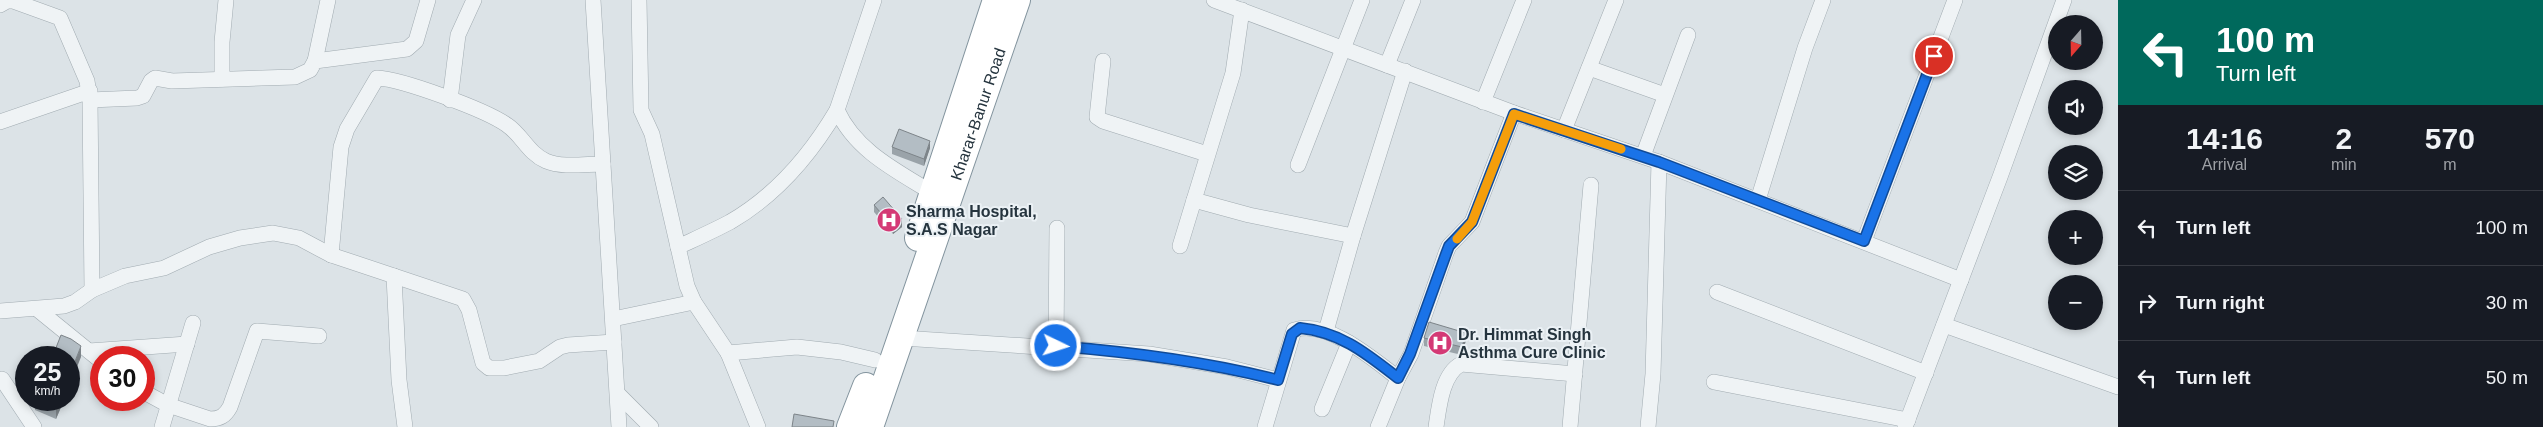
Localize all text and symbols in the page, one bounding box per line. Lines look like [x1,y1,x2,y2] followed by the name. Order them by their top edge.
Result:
[2048,15,2102,70] north arrow
[2048,15,2103,330] map controls
[2133,20,2198,85] icon: left
[2216,20,2315,59] text: 100 m
[1913,35,1955,77] pin
[1920,42,1948,70] icon: arrive
[947,46,1008,182] street label: Kharar-Banur Road
[2216,61,2296,86] text: Turn left
[2048,80,2103,135] button: sound
[2186,122,2263,155] text: 14:16
[2335,122,2352,155] text: 2
[2425,122,2475,155] text: 570
[2048,145,2103,200] button: layers
[2202,156,2247,173] text: Arrival
[2331,156,2357,173] text: min
[2443,156,2456,173] text: m
[906,203,1037,238] place label: Sharma Hospital, S.A.S Nagar
[876,207,902,233] hospital icon: Sharma Hospital, S.A.S Nagar
[2048,210,2103,265] button: +
[2133,214,2161,242] icon: left
[2176,217,2251,238] text: Turn left
[2475,217,2528,238] text: 100 m
[2048,275,2103,330] button: −
[2133,289,2161,317] icon: right
[2176,292,2264,313] text: Turn right
[2486,292,2528,313] text: 30 m
[1029,319,1081,371] position arrow
[1458,326,1606,361] place label: Dr. Himmat Singh Asthma Cure Clinic
[1427,330,1453,356] hospital icon: Dr. Himmat Singh Asthma Cure Clinic
[90,346,155,411] speed limit sign: 30
[34,358,61,386] text: 25
[2133,364,2161,392] icon: left
[2176,367,2251,388] text: Turn left
[2486,367,2528,388] text: 50 m
[34,384,61,398] text: km/h

